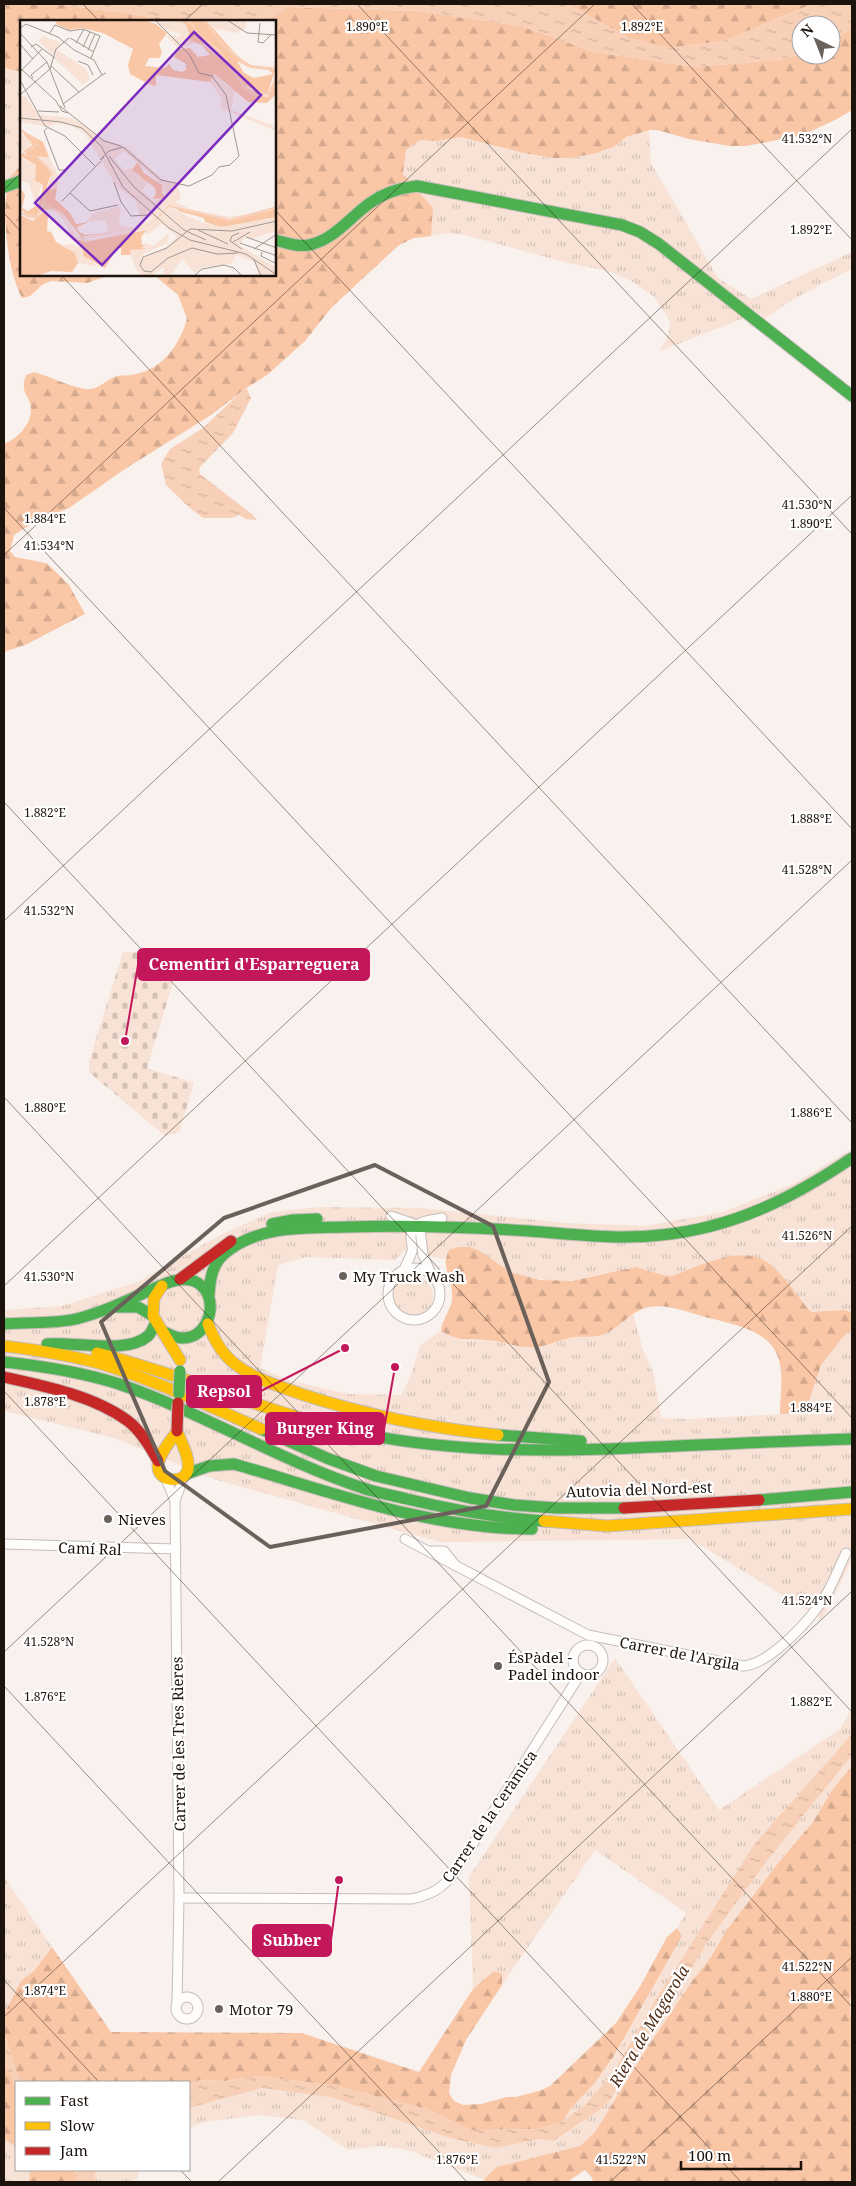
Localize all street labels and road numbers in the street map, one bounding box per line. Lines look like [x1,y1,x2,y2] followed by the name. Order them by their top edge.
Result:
[565,1476,713,1502] street label: Autovia del Nord-est
[58,1537,122,1559] street label: Camí Ral
[618,1632,742,1674] street label: Carrer de l'Argila
[166,1656,190,1832] street label: Carrer de les Tres Rieres
[437,1746,541,1886] street label: Carrer de la Ceràmica

